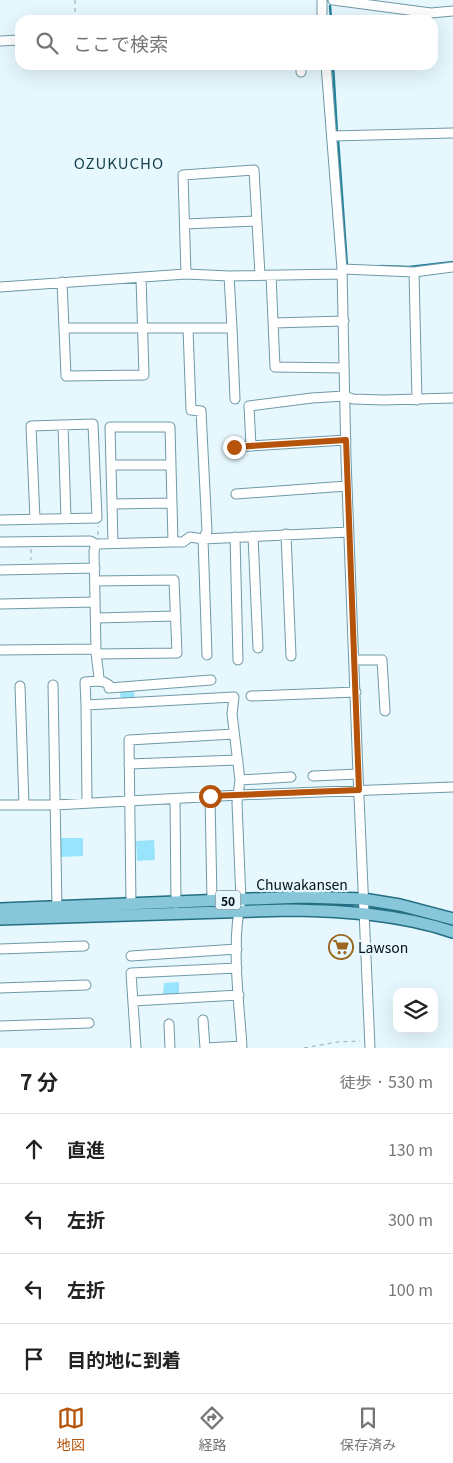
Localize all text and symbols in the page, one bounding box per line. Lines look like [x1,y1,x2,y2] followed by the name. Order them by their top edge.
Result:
[15,15,438,70] search box
[33,29,61,57] icon: search
[73,29,168,56] text: ここで検索
[74,152,164,173] district label: OZUKUCHO
[223,436,246,459] route end
[199,785,222,808] route start
[256,874,348,894] street label: Chuwakansen
[216,890,240,910] road number: 50
[328,934,354,960] supermarket icon: Lawson
[358,937,408,957] place label: Lawson
[393,988,438,1033] map controls
[393,988,438,1033] button: layers
[20,1066,58,1096] text: 7 分
[340,1069,433,1093] text: 徒歩 · 530 m
[20,1135,48,1163] icon: ahead
[67,1135,105,1162] text: 直進
[388,1137,433,1161] text: 130 m
[20,1205,48,1233] icon: left
[67,1205,105,1232] text: 左折
[388,1207,433,1231] text: 300 m
[20,1275,48,1303] icon: left
[67,1275,105,1302] text: 左折
[388,1277,433,1301] text: 100 m
[20,1345,48,1373] icon: arrive
[67,1345,181,1372] text: 目的地に到着
[57,1404,85,1454] tab: 地図
[198,1404,226,1454] tab: 経路
[340,1404,396,1454] tab: 保存済み

